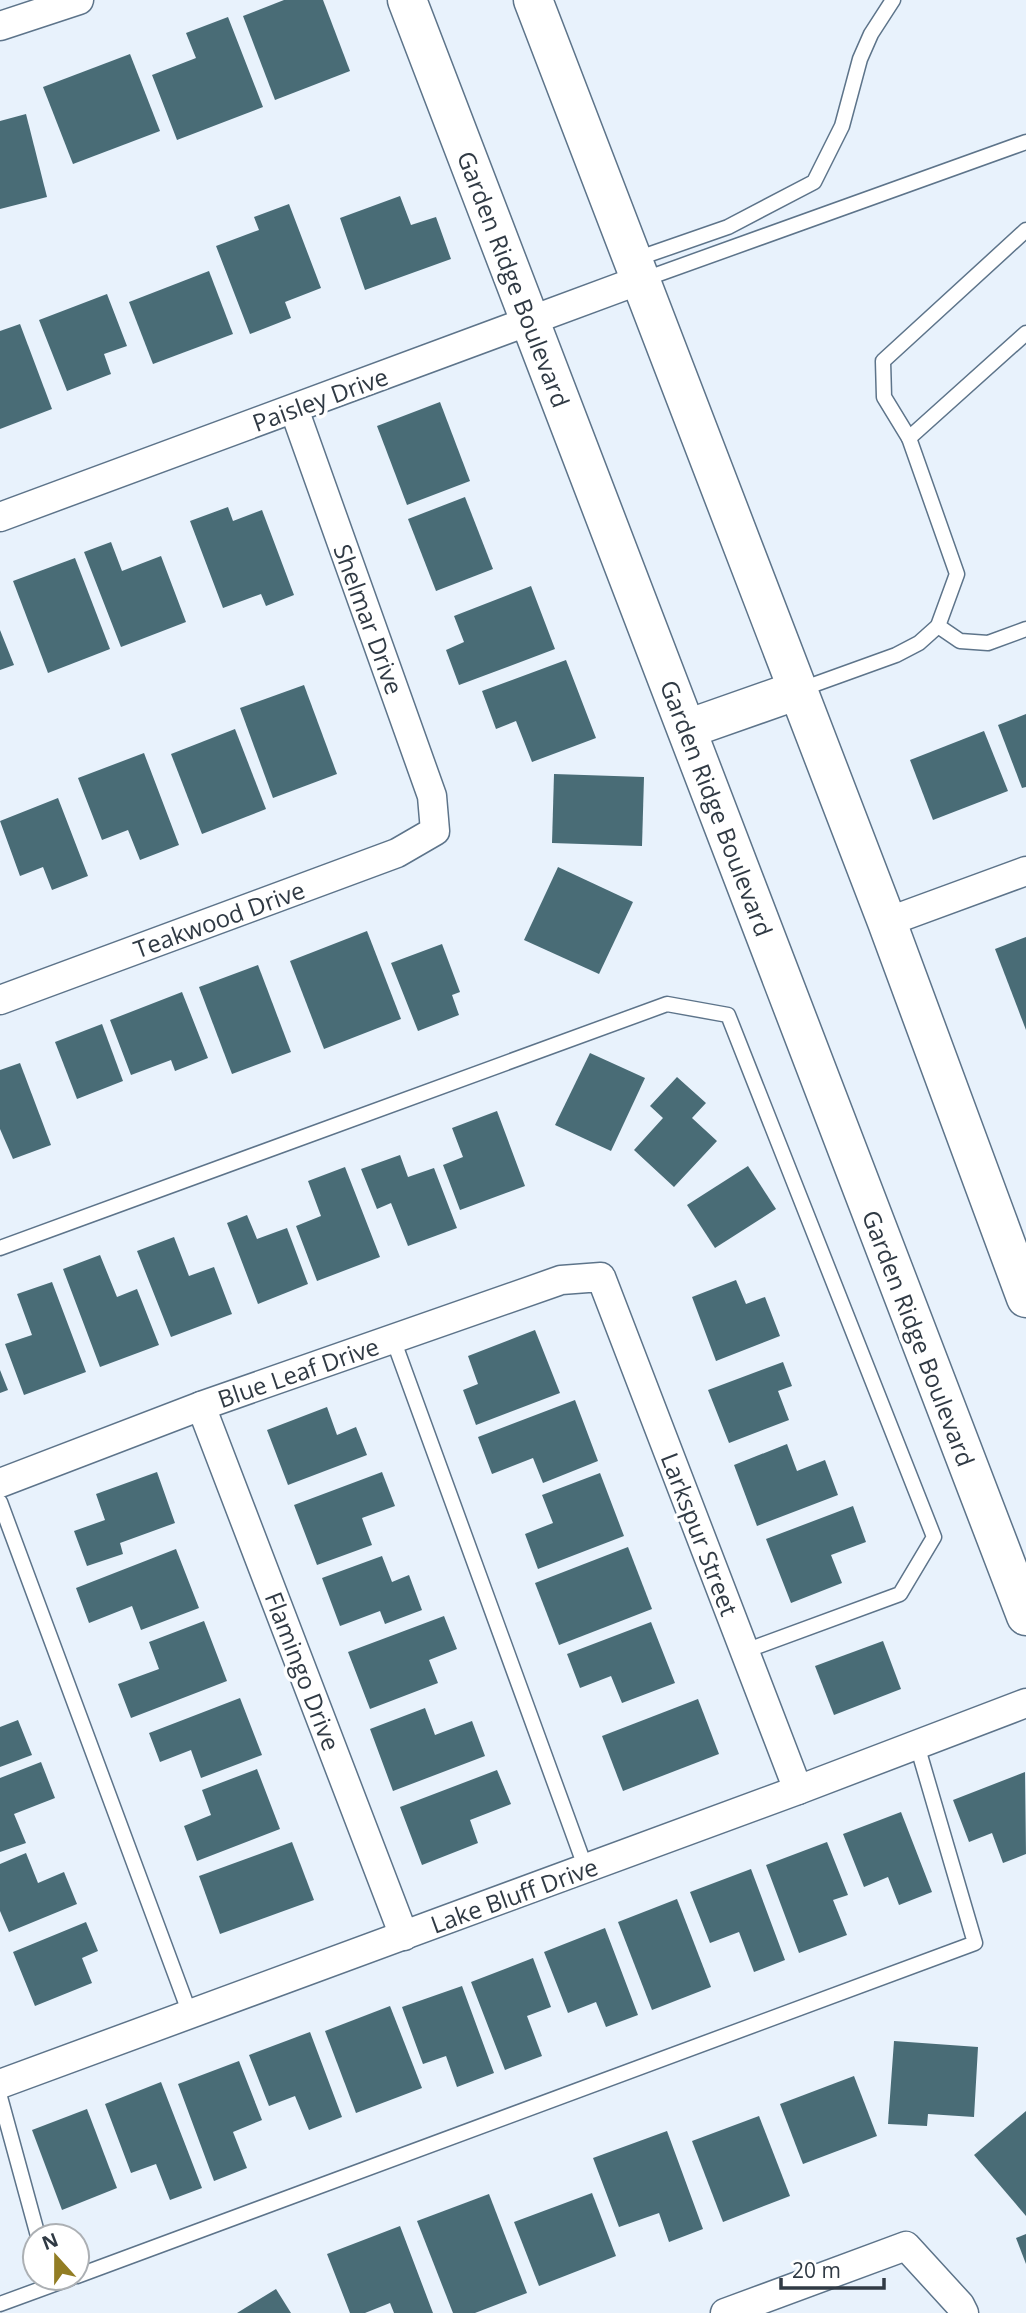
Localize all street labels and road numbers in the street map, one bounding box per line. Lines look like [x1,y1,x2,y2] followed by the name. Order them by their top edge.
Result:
[450,146,578,412] street label: Garden Ridge Boulevard
[248,359,392,439] street label: Paisley Drive
[327,539,411,699] street label: Shelmar Drive
[653,675,781,941] street label: Garden Ridge Boulevard
[129,873,309,965] street label: Teakwood Drive
[855,1205,983,1471] street label: Garden Ridge Boulevard
[213,1329,383,1415] street label: Blue Leaf Drive
[654,1448,746,1620] street label: Larkspur Street
[258,1587,348,1755] street label: Flamingo Drive
[426,1849,602,1941] street label: Lake Bluff Drive

